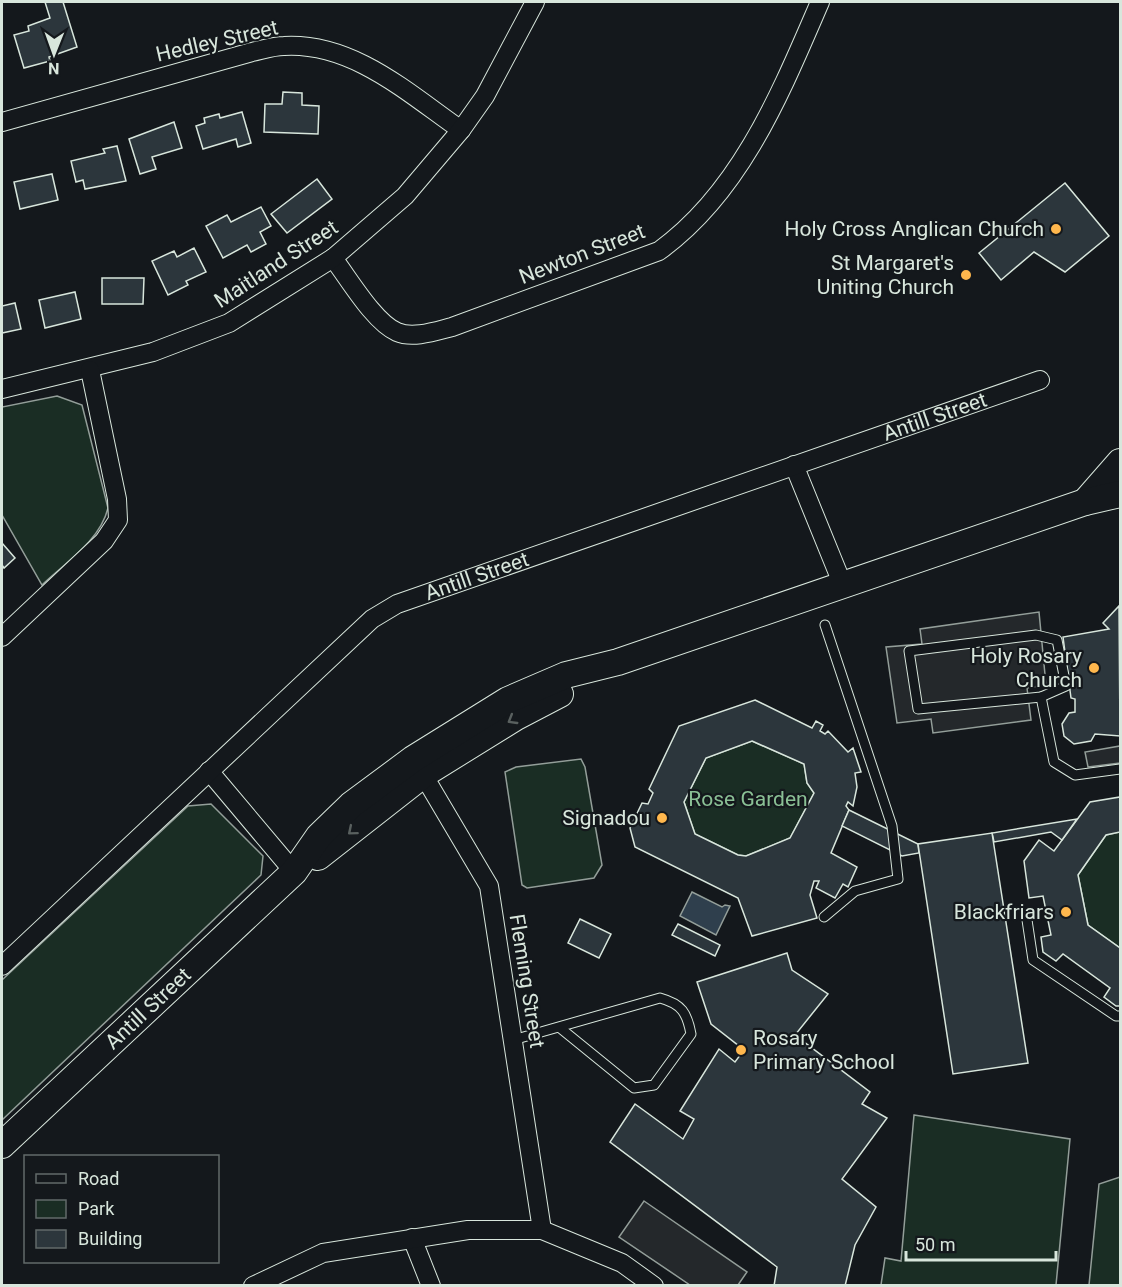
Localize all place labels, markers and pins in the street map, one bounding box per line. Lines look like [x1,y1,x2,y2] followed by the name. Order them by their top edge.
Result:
[785,217,1044,241] place label: Holy Cross Anglican Church
[1049,222,1063,236] marker: Holy Cross Anglican Church
[817,251,954,299] place label: St Margaret's Uniting Church
[959,268,973,282] marker: St Margaret's Uniting Church
[970,644,1082,692] place label: Holy Rosary Church
[1087,661,1101,675] marker: Holy Rosary Church
[562,806,650,830] place label: Signadou
[655,811,669,825] marker: Signadou
[954,900,1054,924] place label: Blackfriars
[1059,905,1073,919] marker: Blackfriars
[753,1026,895,1074] place label: Rosary Primary School
[734,1043,748,1057] marker: Rosary Primary School

